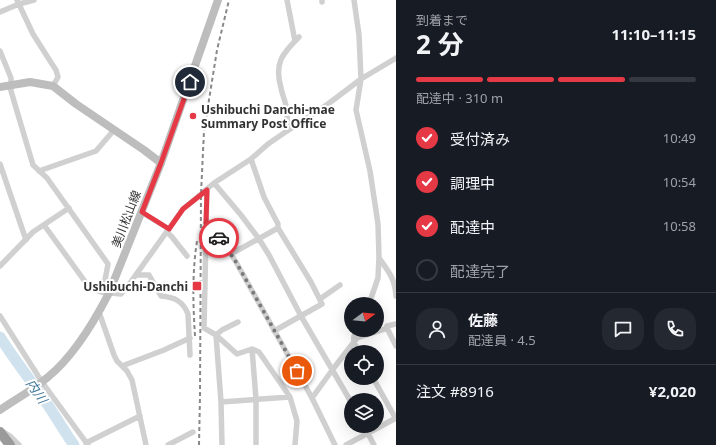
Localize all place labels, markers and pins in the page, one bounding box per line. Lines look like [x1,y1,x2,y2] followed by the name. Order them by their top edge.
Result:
[173,65,207,99] pin
[201,101,335,132] place label: Ushibuchi Danchi-mae Summary Post Office
[188,111,198,121] marker: Ushibuchi Danchi-mae Summary Post Office
[83,278,188,295] place label: Ushibuchi-Danchi
[191,280,203,292] marker: Ushibuchi-Danchi
[280,354,314,388] pin

